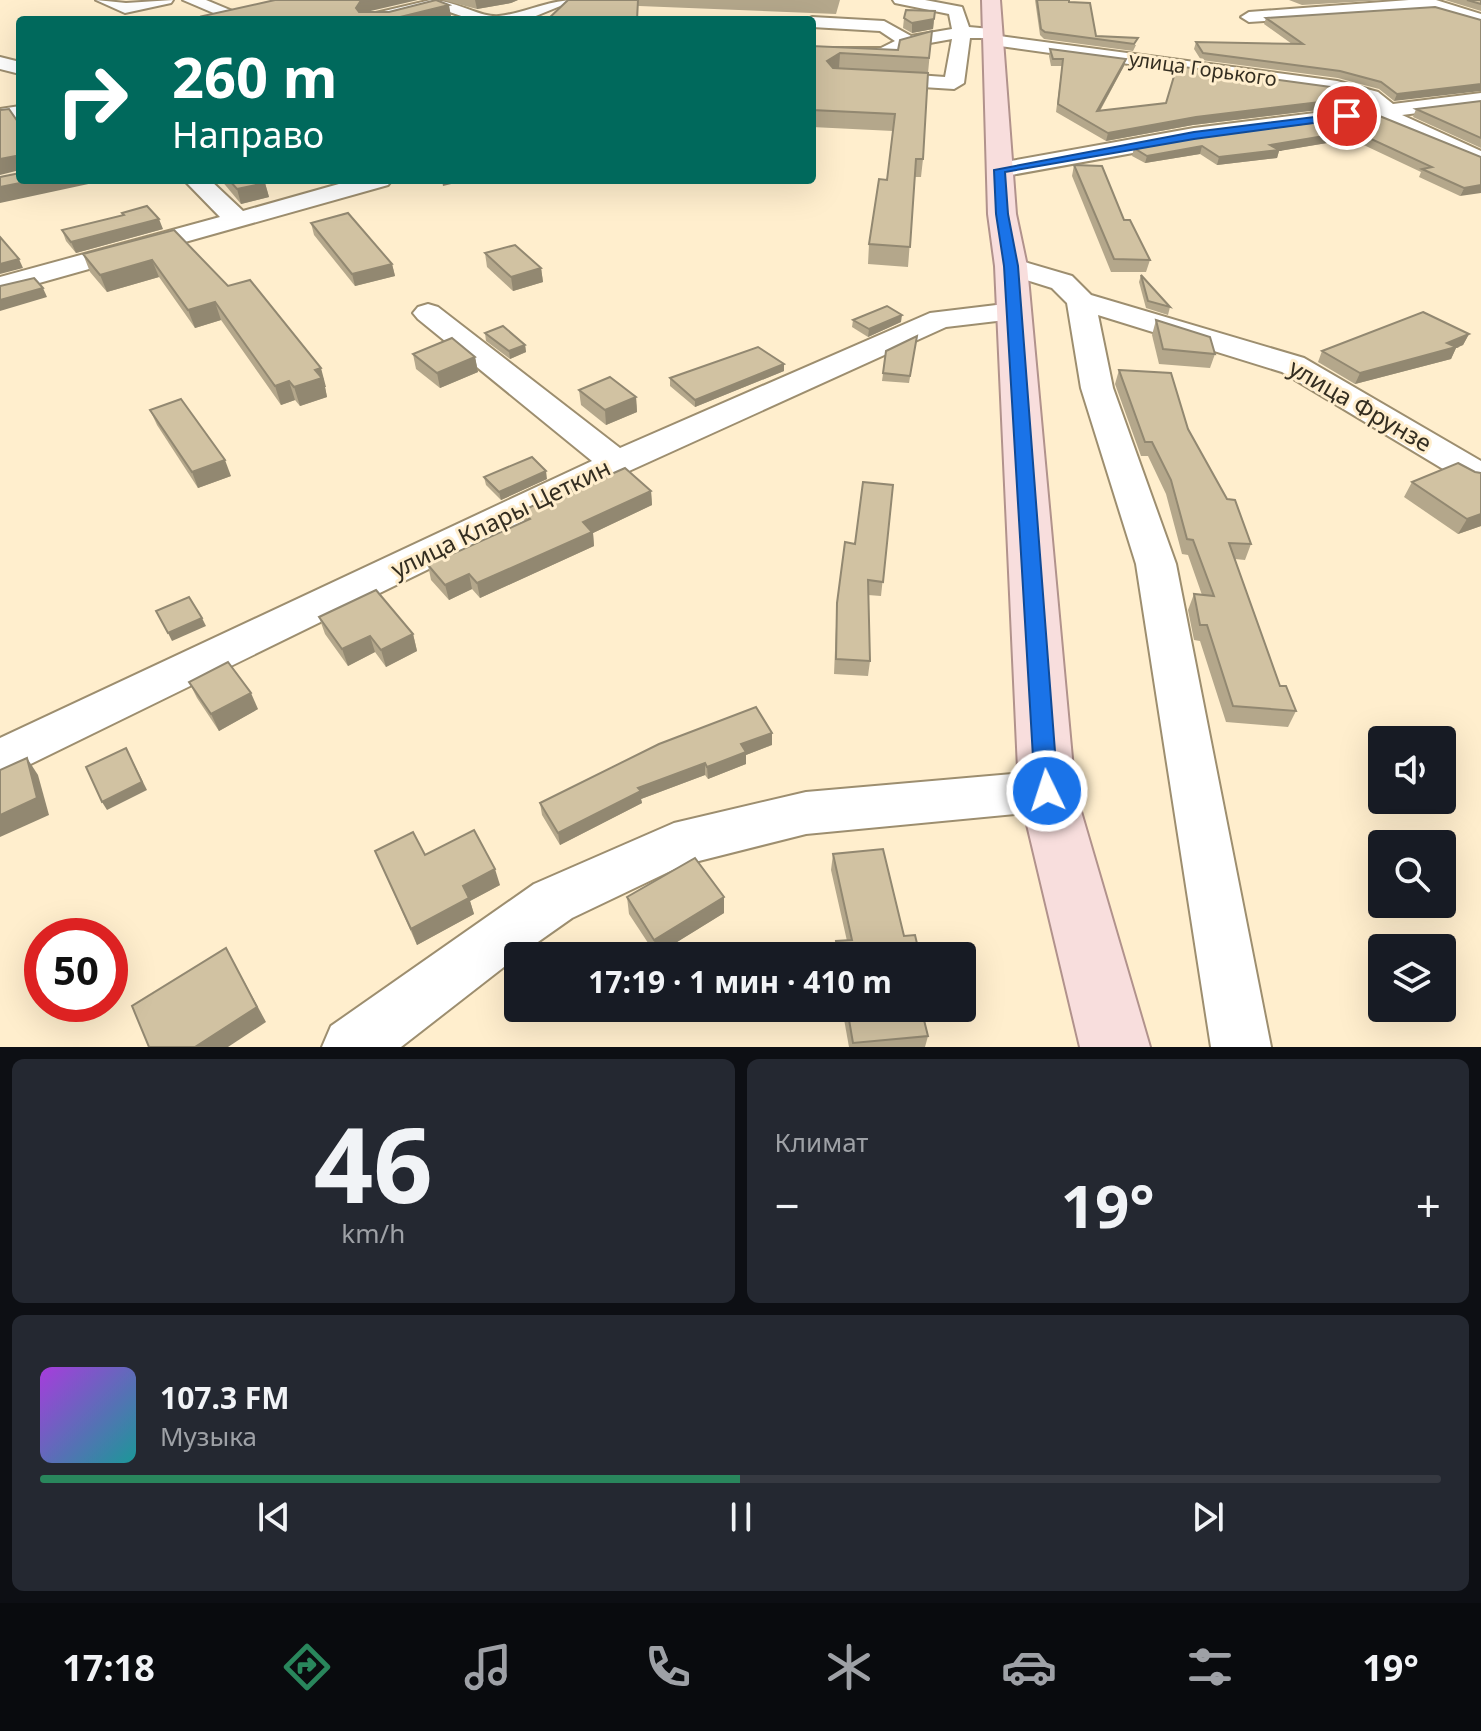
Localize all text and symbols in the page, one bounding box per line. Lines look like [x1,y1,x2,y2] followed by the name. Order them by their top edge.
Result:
[172,38,337,114] text: 260 m
[1128,45,1279,92] street label: улица Горького
[40,48,144,152] icon: right
[1313,82,1381,150] pin
[1325,94,1369,138] icon: arrive
[172,110,324,159] text: Направо
[1283,350,1438,459] street label: улица Фрунзе
[385,450,615,585] street label: улица Клары Цеткин
[1368,726,1456,1022] map controls
[1368,726,1456,814] button: sound
[1005,749,1089,833] position arrow
[1368,830,1456,918] button: search
[24,918,128,1022] speed limit sign: 50
[1368,934,1456,1022] button: layers
[588,961,892,1002] text: 17:19 · 1 мин · 410 m
[314,1092,433,1233] text: 46
[775,1124,868,1160] text: Климат
[1061,1164,1155,1246] text: 19°
[775,1175,800,1235] text: −
[1416,1175,1441,1235] text: +
[341,1215,405,1251] text: km/h
[160,1377,290,1418] text: 107.3 FM
[160,1418,257,1454] text: Музыка
[252,1495,296,1539] icon: previous
[719,1495,763,1539] icon: pause
[1186,1495,1230,1539] icon: next
[279,1639,335,1695] icon: directions
[460,1639,516,1695] icon: music
[640,1639,696,1695] icon: phone
[821,1639,877,1695] icon: climate
[1001,1639,1057,1695] icon: car
[1182,1639,1238,1695] icon: filters
[62,1643,155,1692] text: 17:18
[1362,1643,1419,1692] text: 19°

